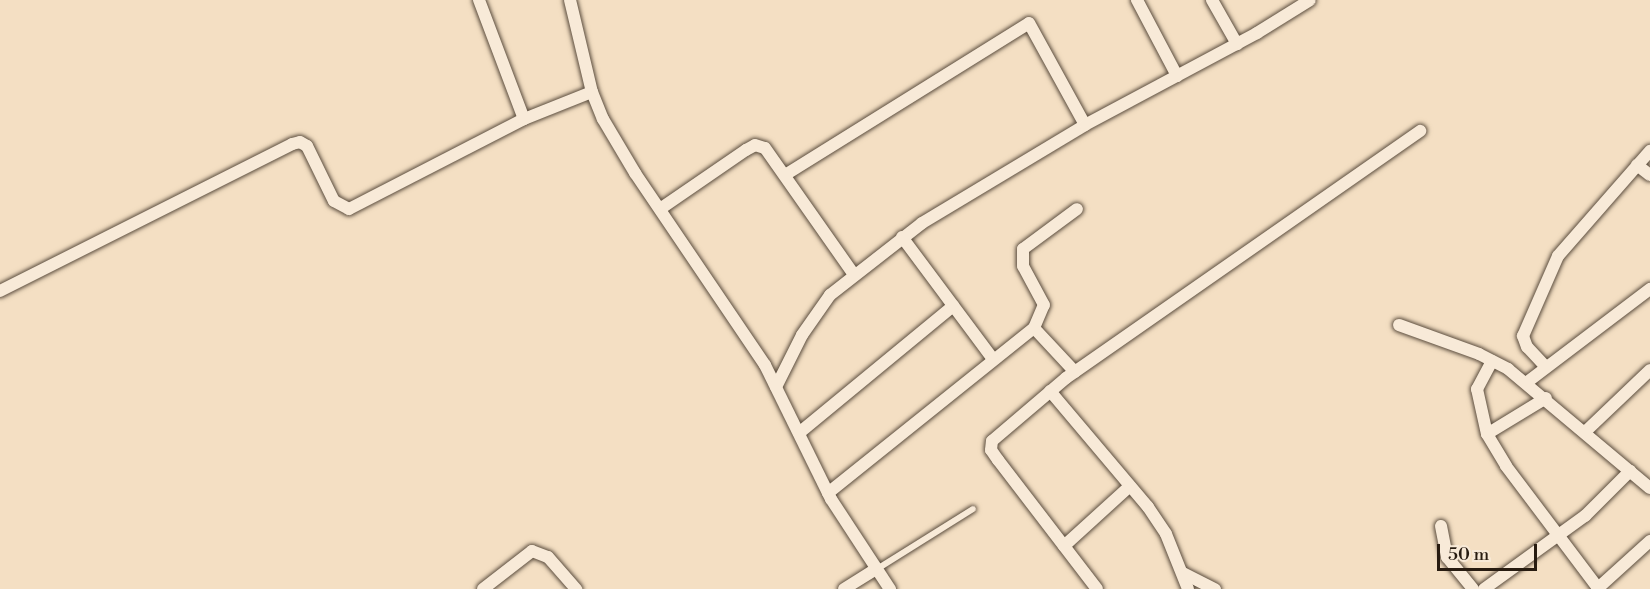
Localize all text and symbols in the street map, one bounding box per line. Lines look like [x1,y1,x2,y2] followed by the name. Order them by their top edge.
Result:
[1440,532,1540,570] scale bar
[1448,543,1489,566] text: 50 m

